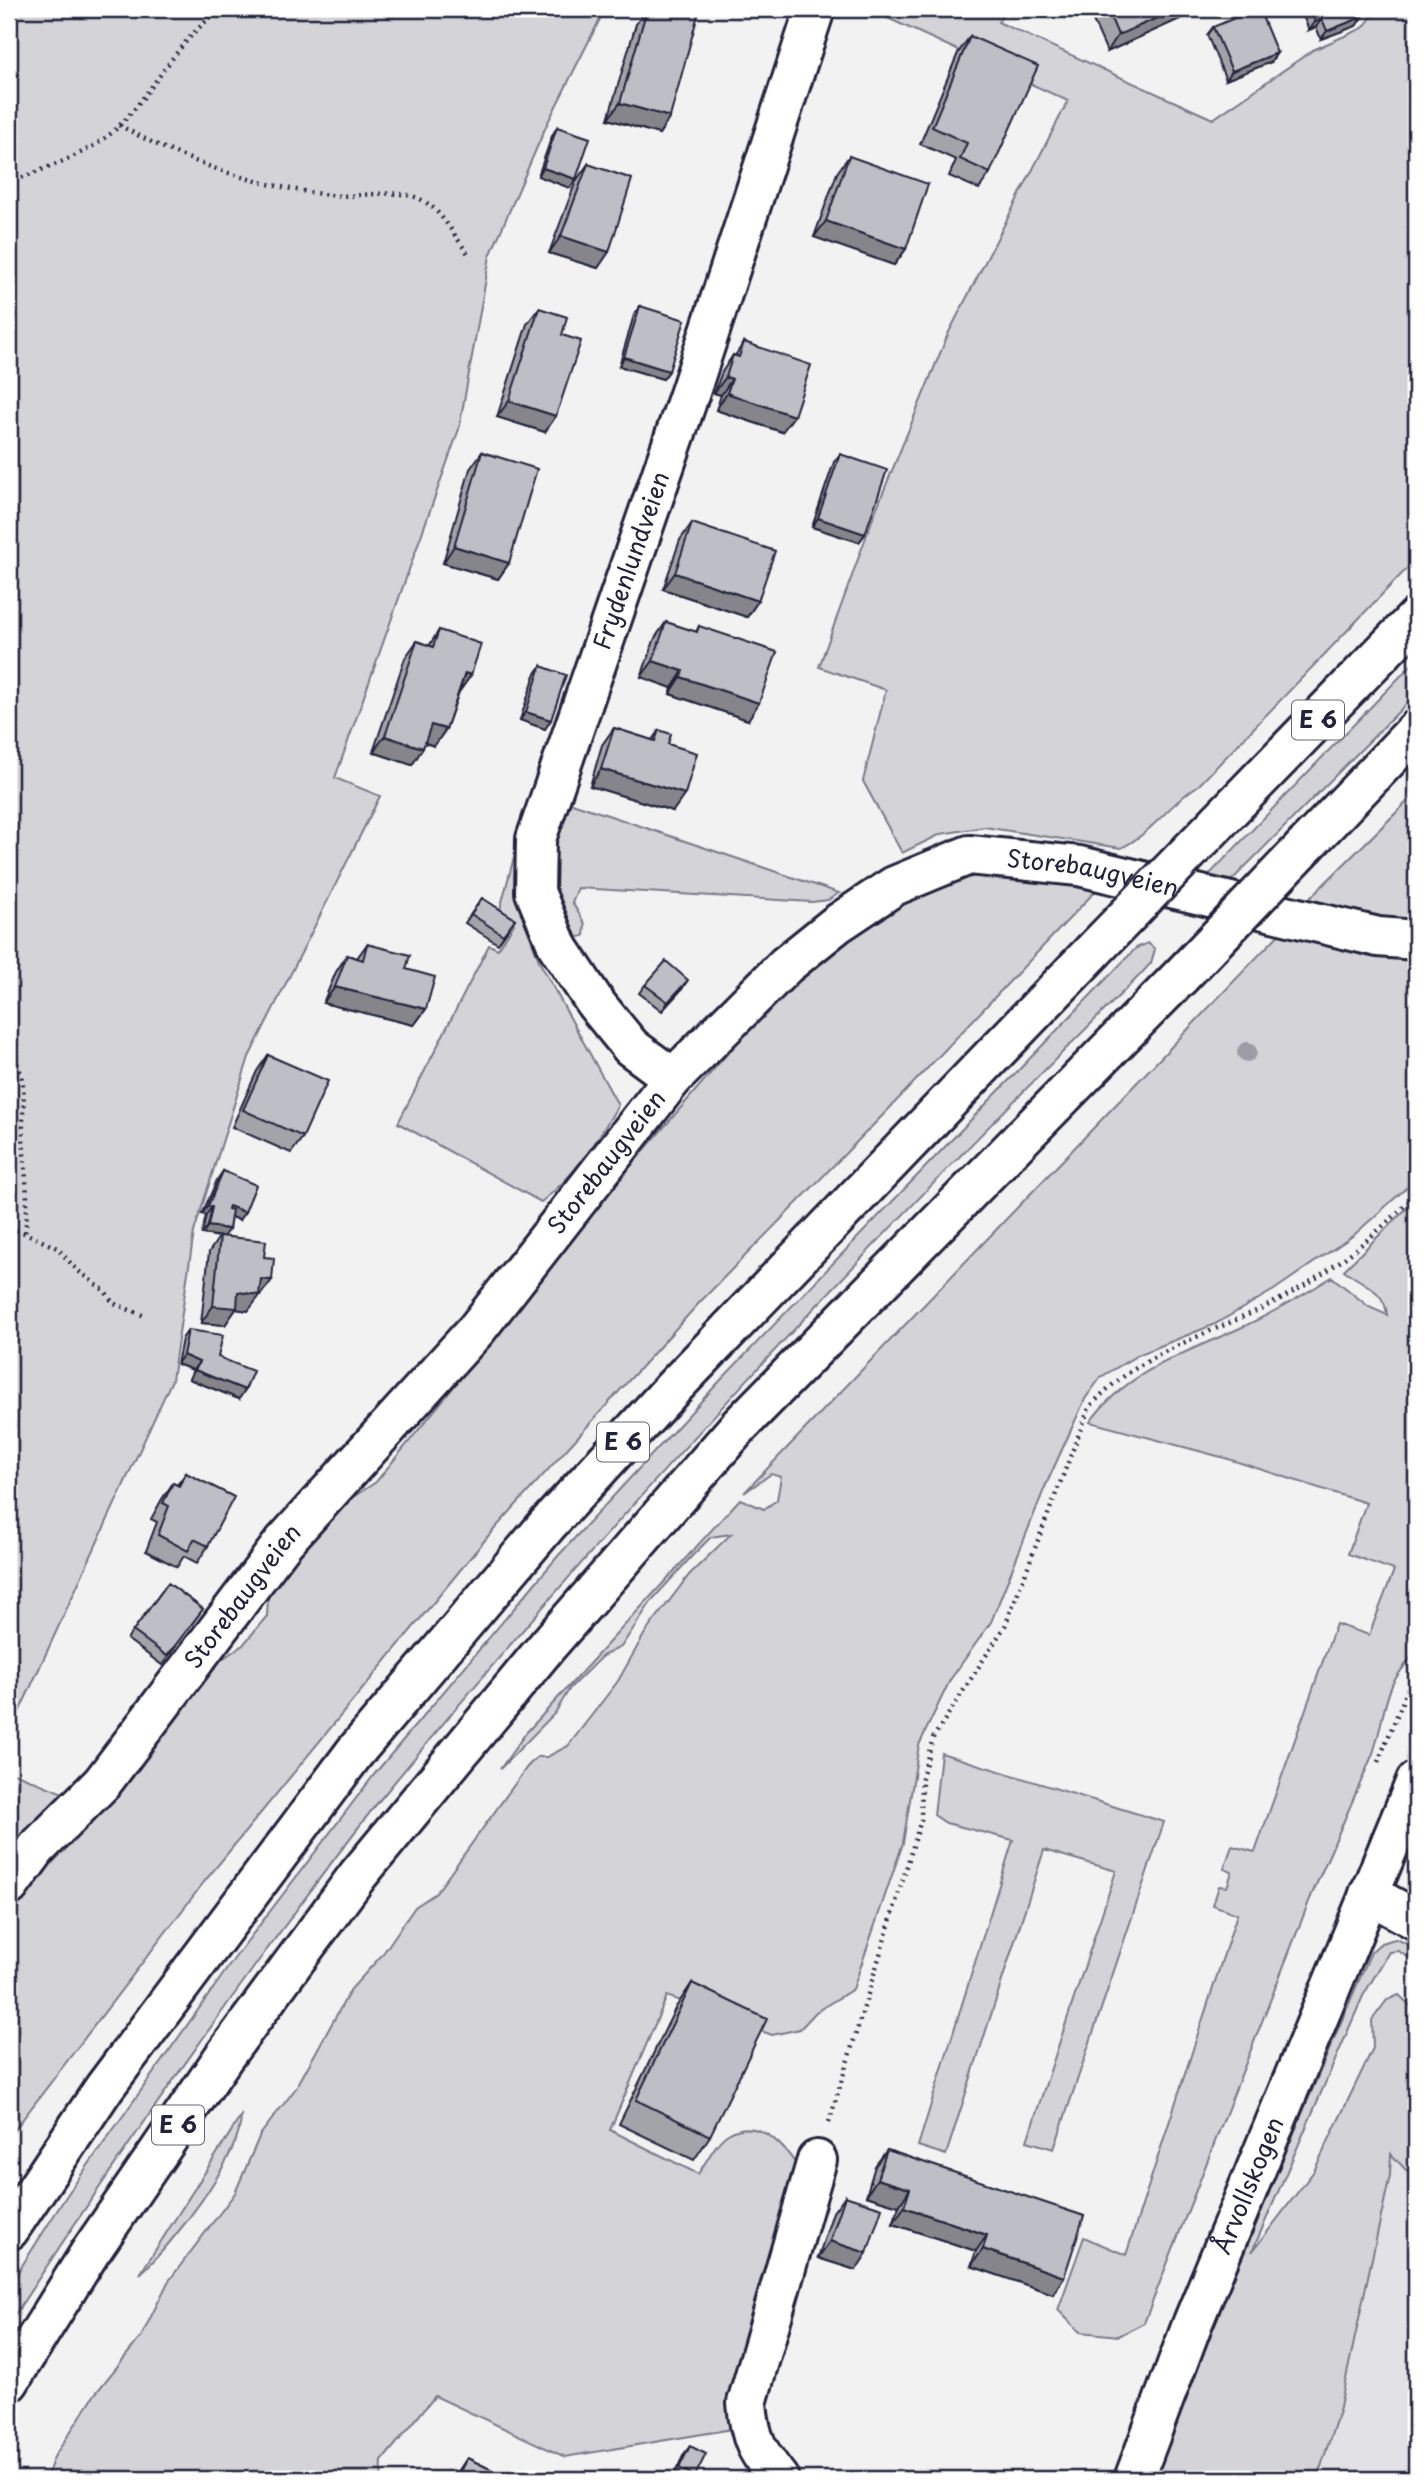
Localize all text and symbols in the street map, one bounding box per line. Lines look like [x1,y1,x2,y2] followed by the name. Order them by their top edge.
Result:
[583,466,677,654] street label: Frydenlundveien
[1292,700,1344,740] road number: E 6
[1005,839,1182,905] street label: Storebaugveien
[538,1081,673,1241] street label: Storebaugveien
[597,1422,649,1462] road number: E 6
[174,1515,309,1675] street label: Storebaugveien
[152,2106,204,2144] road number: E 6
[1203,2111,1292,2259] street label: Årvollskogen

